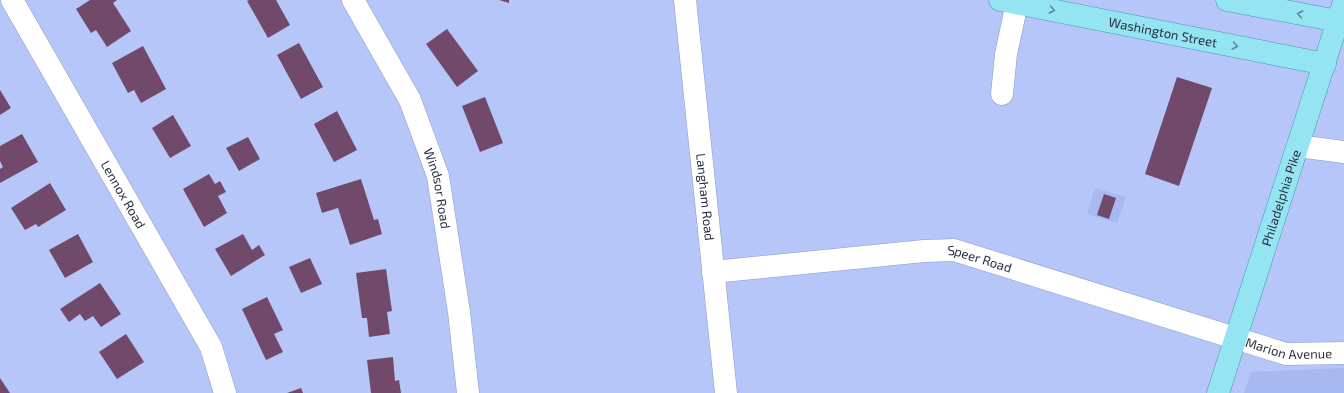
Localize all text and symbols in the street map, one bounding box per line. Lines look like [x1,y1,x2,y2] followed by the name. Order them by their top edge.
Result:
[1049,6,1055,14] one-way arrow
[1297,10,1303,18] one-way arrow
[1107,14,1219,51] street label: Washington Street
[1232,41,1238,49] one-way arrow
[420,146,454,230] street label: Windsor Road
[1258,148,1304,248] street label: Philadelphia Pike
[693,153,718,241] street label: Langham Road
[98,157,149,231] street label: Lennox Road
[947,242,1014,276] street label: Speer Road
[1243,334,1332,362] street label: Marion Avenue

